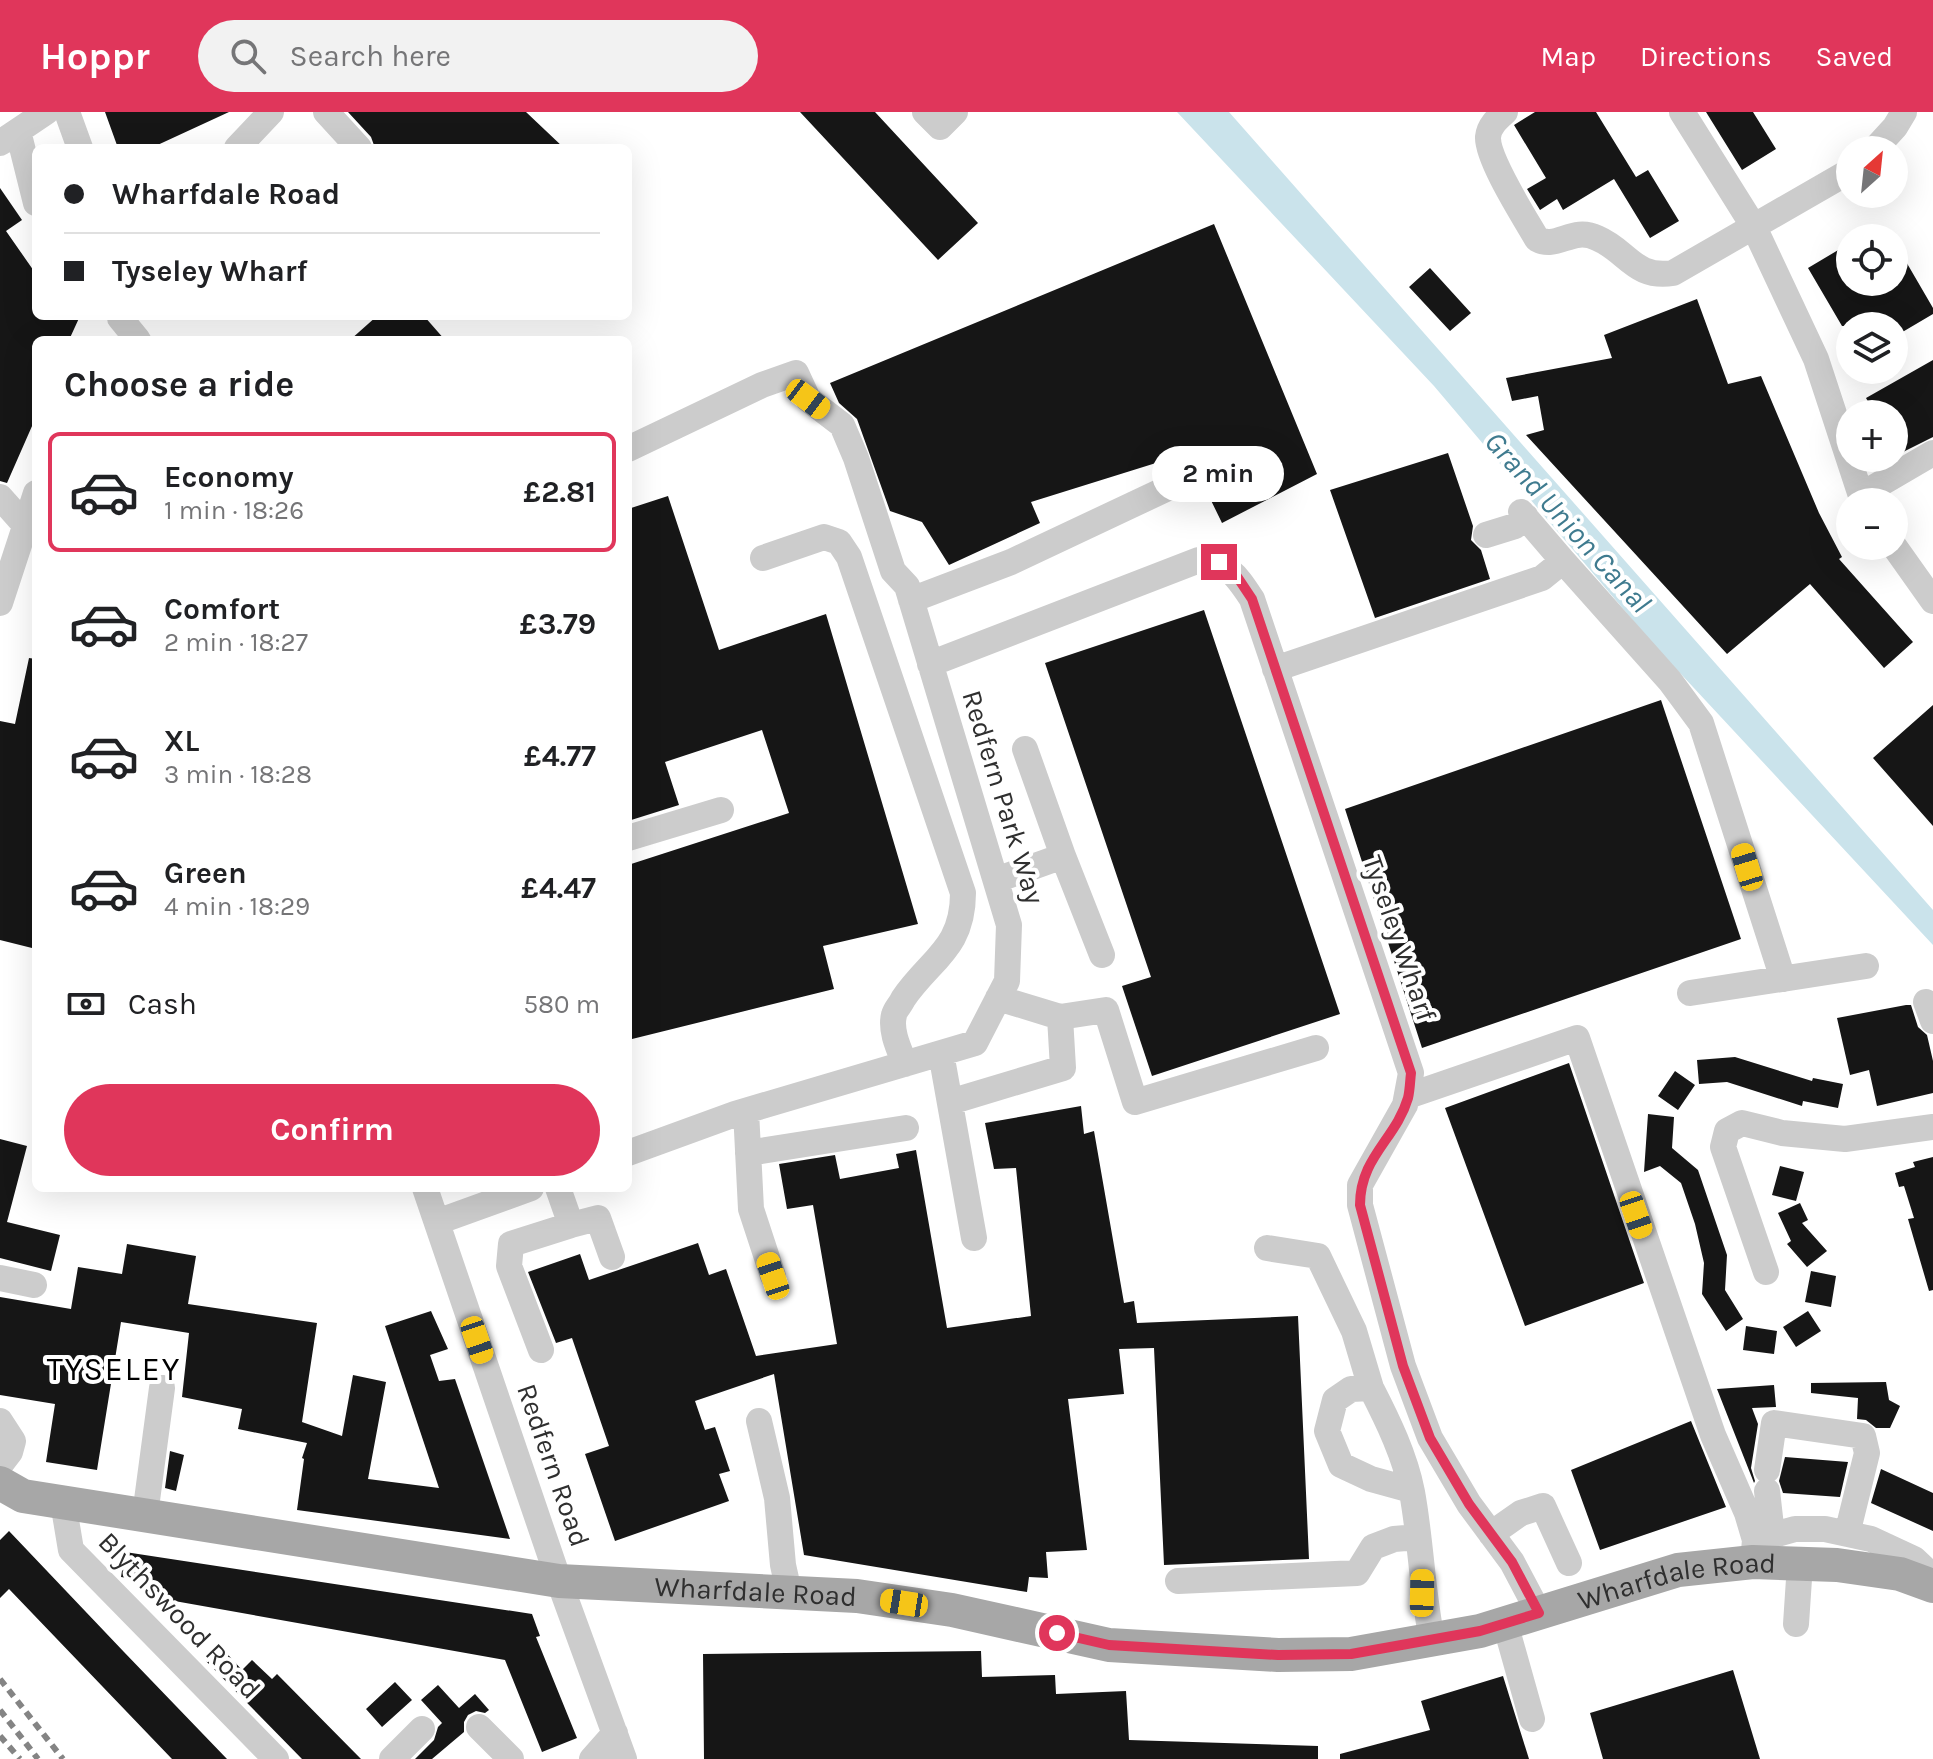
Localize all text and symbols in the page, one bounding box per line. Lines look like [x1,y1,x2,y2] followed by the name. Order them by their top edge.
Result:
[198,20,758,92] search box
[40,34,150,79] text: Hoppr
[226,34,270,78] icon: search
[290,38,451,74] text: Search here
[1541,40,1596,73] text: Map
[1640,40,1772,73] text: Directions
[1816,40,1893,73] text: Saved
[1836,136,1908,208] north arrow
[1836,136,1908,560] map controls
[112,176,340,212] text: Wharfdale Road
[1836,224,1908,296] button: locate
[112,253,308,289] text: Tyseley Wharf
[1836,312,1908,384] button: layers
[64,363,294,405] text: Choose a ride
[782,375,834,423] car
[1836,400,1908,472] button: +
[1477,424,1659,620] water label: Grand Union Canal
[1153,446,1285,502] callout: 2 min
[68,456,140,528] icon: car
[1182,458,1254,489] text: 2 min
[164,459,294,495] text: Economy
[523,474,596,510] text: £2.81
[1836,488,1908,560] button: −
[164,495,304,526] text: 1 min · 18:26
[1201,544,1237,580] route end
[68,588,140,660] icon: car
[164,591,280,627] text: Comfort
[520,606,596,642] text: £3.79
[164,627,308,658] text: 2 min · 18:27
[955,686,1052,908] street label: Redfern Park Way
[68,720,140,792] icon: car
[164,723,199,759] text: XL
[524,738,596,774] text: £4.77
[164,759,312,790] text: 3 min · 18:28
[1729,841,1765,893] car
[1356,851,1443,1026] street label: Tyseley Wharf
[68,852,140,924] icon: car
[164,855,247,891] text: Green
[521,870,596,906] text: £4.47
[164,891,310,922] text: 4 min · 18:29
[64,982,108,1026] icon: cash
[128,986,197,1022] text: Cash
[523,989,600,1020] text: 580 m
[64,1084,600,1176] button: Confirm
[1617,1188,1655,1242] car
[754,1249,792,1303] car
[458,1313,496,1367] car
[47,1351,181,1388] district label: TYSELEY
[510,1379,597,1551] street label: Redfern Road
[92,1525,268,1706] street label: Blythswood Road
[1574,1545,1776,1617] street label: Wharfdale Road
[1410,1569,1434,1617] car
[654,1570,858,1613] street label: Wharfdale Road
[878,1587,930,1619] car
[1039,1615,1075,1651] route start

